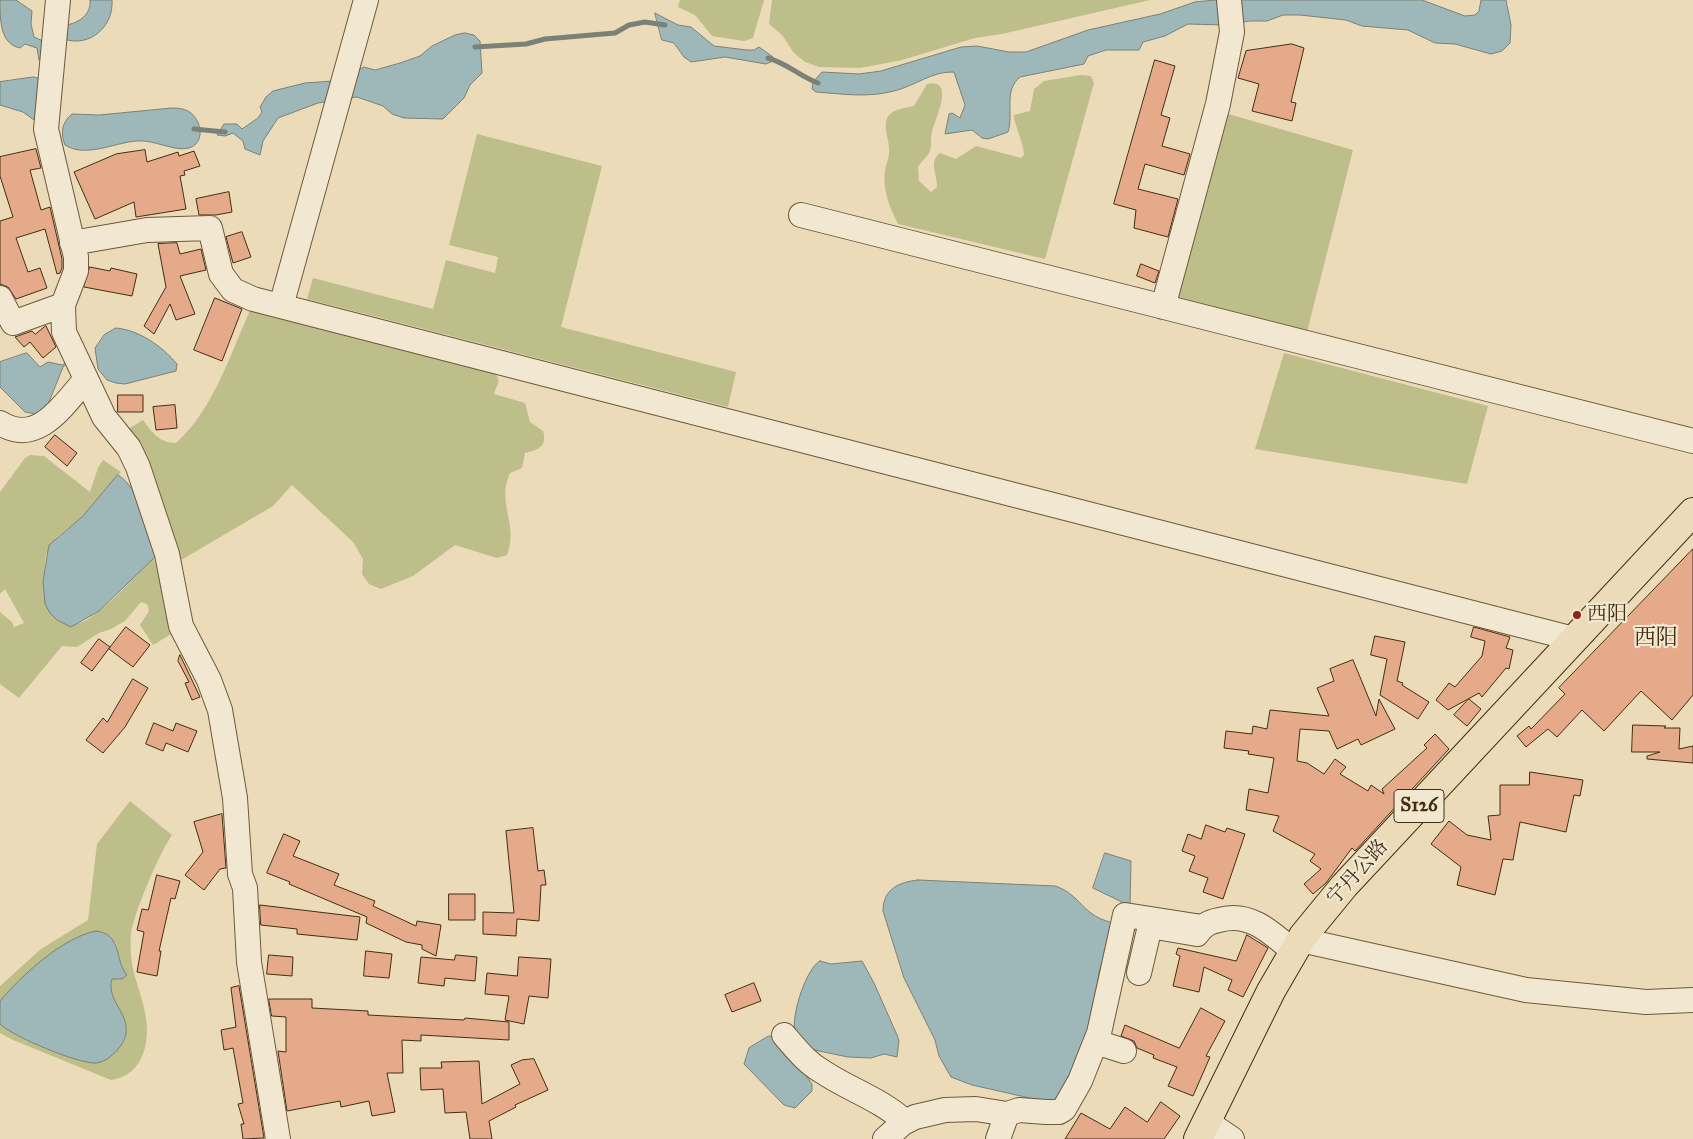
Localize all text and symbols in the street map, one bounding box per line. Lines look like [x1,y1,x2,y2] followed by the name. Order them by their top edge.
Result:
[1587,603,1627,627] place label: 西阳
[1571,609,1583,621] marker: 西阳
[1634,626,1678,652] district label: 西阳
[1394,789,1444,822] road number: S126
[1322,835,1394,911] street label: 宁丹公路

